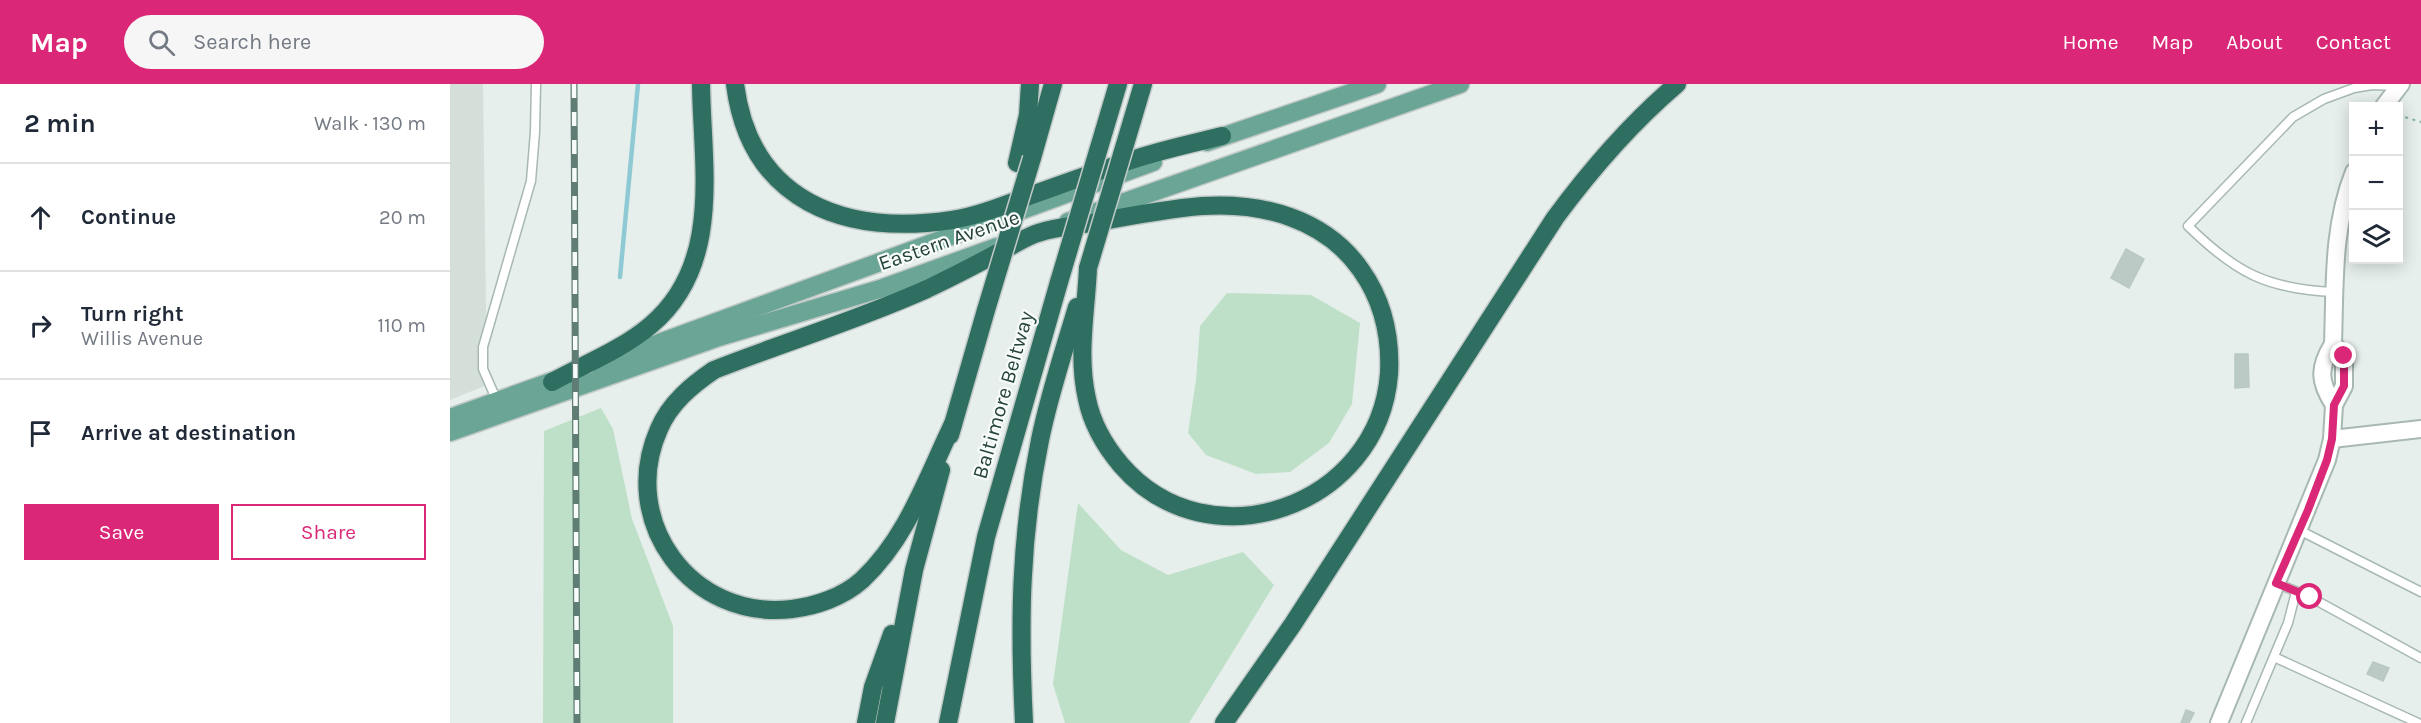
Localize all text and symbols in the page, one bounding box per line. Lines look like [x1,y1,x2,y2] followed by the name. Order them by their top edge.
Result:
[124,15,544,69] search box
[30,26,88,59] text: Map
[145,26,178,59] icon: search
[193,29,311,55] text: Search here
[2063,30,2119,54] text: Home
[2152,30,2193,54] text: Map
[2226,30,2283,54] text: About
[2316,30,2391,54] text: Contact
[2349,102,2403,264] map controls
[2349,102,2403,156] button: +
[24,108,96,139] text: 2 min
[314,112,426,135] text: Walk · 130 m
[2349,156,2403,210] button: −
[24,201,57,234] icon: ahead
[81,204,176,230] text: Continue
[875,205,1023,275] street label: Eastern Avenue
[379,206,426,229] text: 20 m
[2349,210,2403,264] button: layers
[81,301,184,327] text: Turn right
[968,308,1038,482] street label: Baltimore Beltway
[24,309,57,342] icon: right
[377,314,426,337] text: 110 m
[81,327,203,350] text: Willis Avenue
[2330,342,2356,368] route end
[24,417,57,450] icon: arrive
[81,420,296,446] text: Arrive at destination
[24,504,219,560] button: Save
[231,504,426,560] button: Share
[2296,583,2322,609] route start

